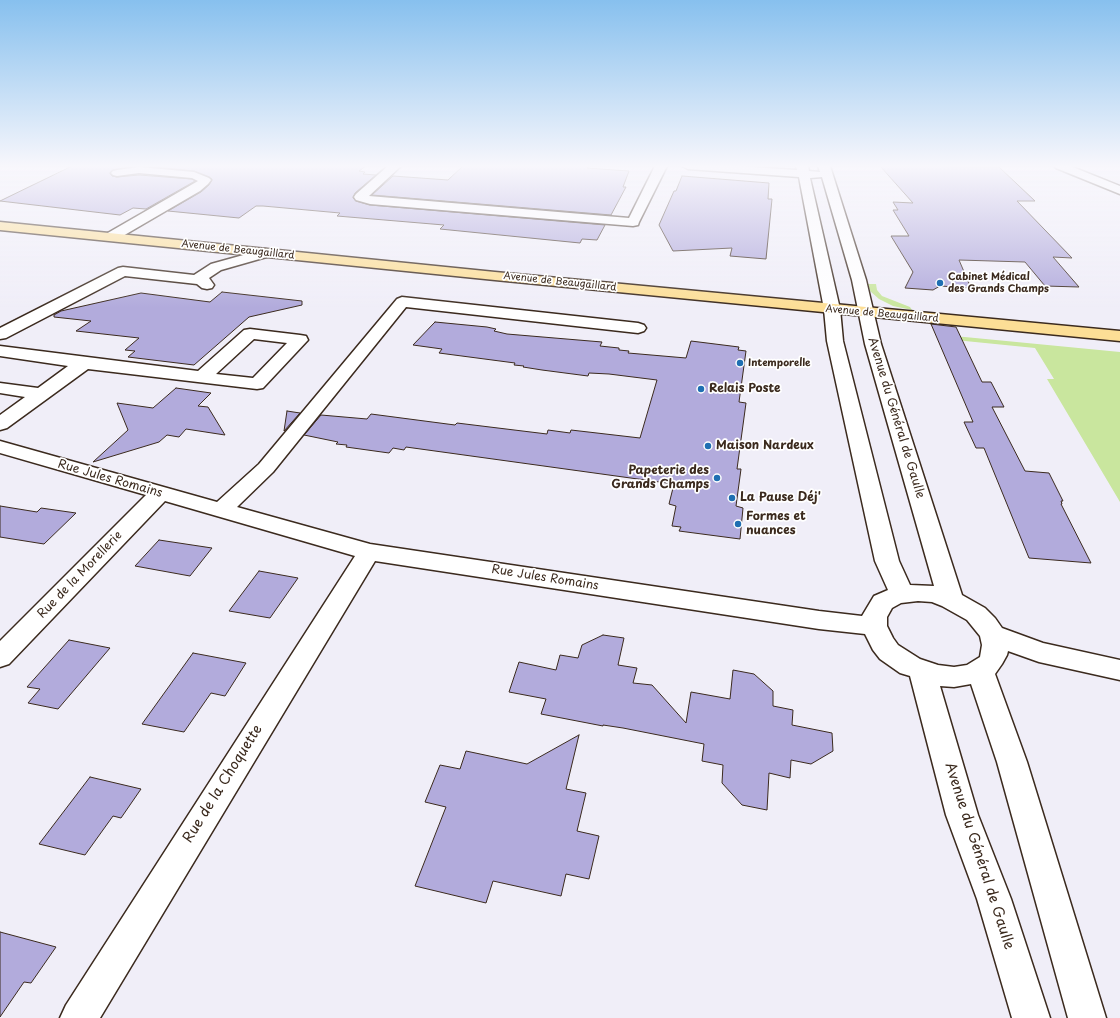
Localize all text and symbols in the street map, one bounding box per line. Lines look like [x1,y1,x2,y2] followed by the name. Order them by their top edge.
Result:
[181,238,295,262] street label: Avenue de Beaugaillard
[503,270,617,294] street label: Avenue de Beaugaillard
[948,271,1049,294] place label: Cabinet Médical des Grands Champs
[935,278,945,288] marker: Cabinet Médical des Grands Champs
[825,303,939,325] street label: Avenue de Beaugaillard
[865,336,927,500] street label: Avenue du Général de Gaulle
[748,357,811,369] place label: Intemporelle
[735,358,745,368] marker: Intemporelle
[709,382,781,396] place label: Relais Poste
[696,384,706,394] marker: Relais Poste
[716,439,814,453] place label: Maison Nardeux
[703,441,713,451] marker: Maison Nardeux
[56,457,164,501] street label: Rue Jules Romains
[611,464,709,492] place label: Papeterie des Grands Champs
[712,473,722,483] marker: Papeterie des Grands Champs
[740,491,821,505] place label: La Pause Déj'
[727,493,737,503] marker: La Pause Déj'
[746,510,806,538] place label: Formes et nuances
[733,519,743,529] marker: Formes et nuances
[35,528,125,622] street label: Rue de la Morellerie
[490,562,600,594] street label: Rue Jules Romains
[180,722,266,846] street label: Rue de la Choquette
[941,760,1017,952] street label: Avenue du Général de Gaulle

